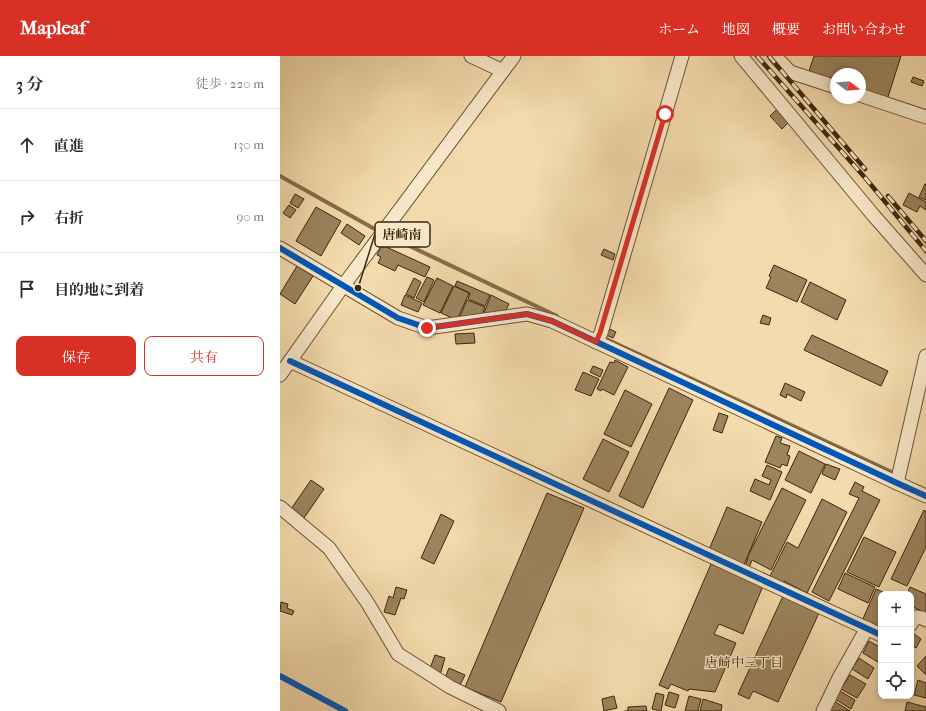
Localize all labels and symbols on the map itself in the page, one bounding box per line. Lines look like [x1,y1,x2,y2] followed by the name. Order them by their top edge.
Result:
[830,68,866,104] north arrow
[656,105,674,123] route start
[375,222,430,247] callout: 唐崎南
[382,227,422,242] text: 唐崎南
[418,319,436,337] route end
[705,655,783,670] district label: 唐崎中三丁目

